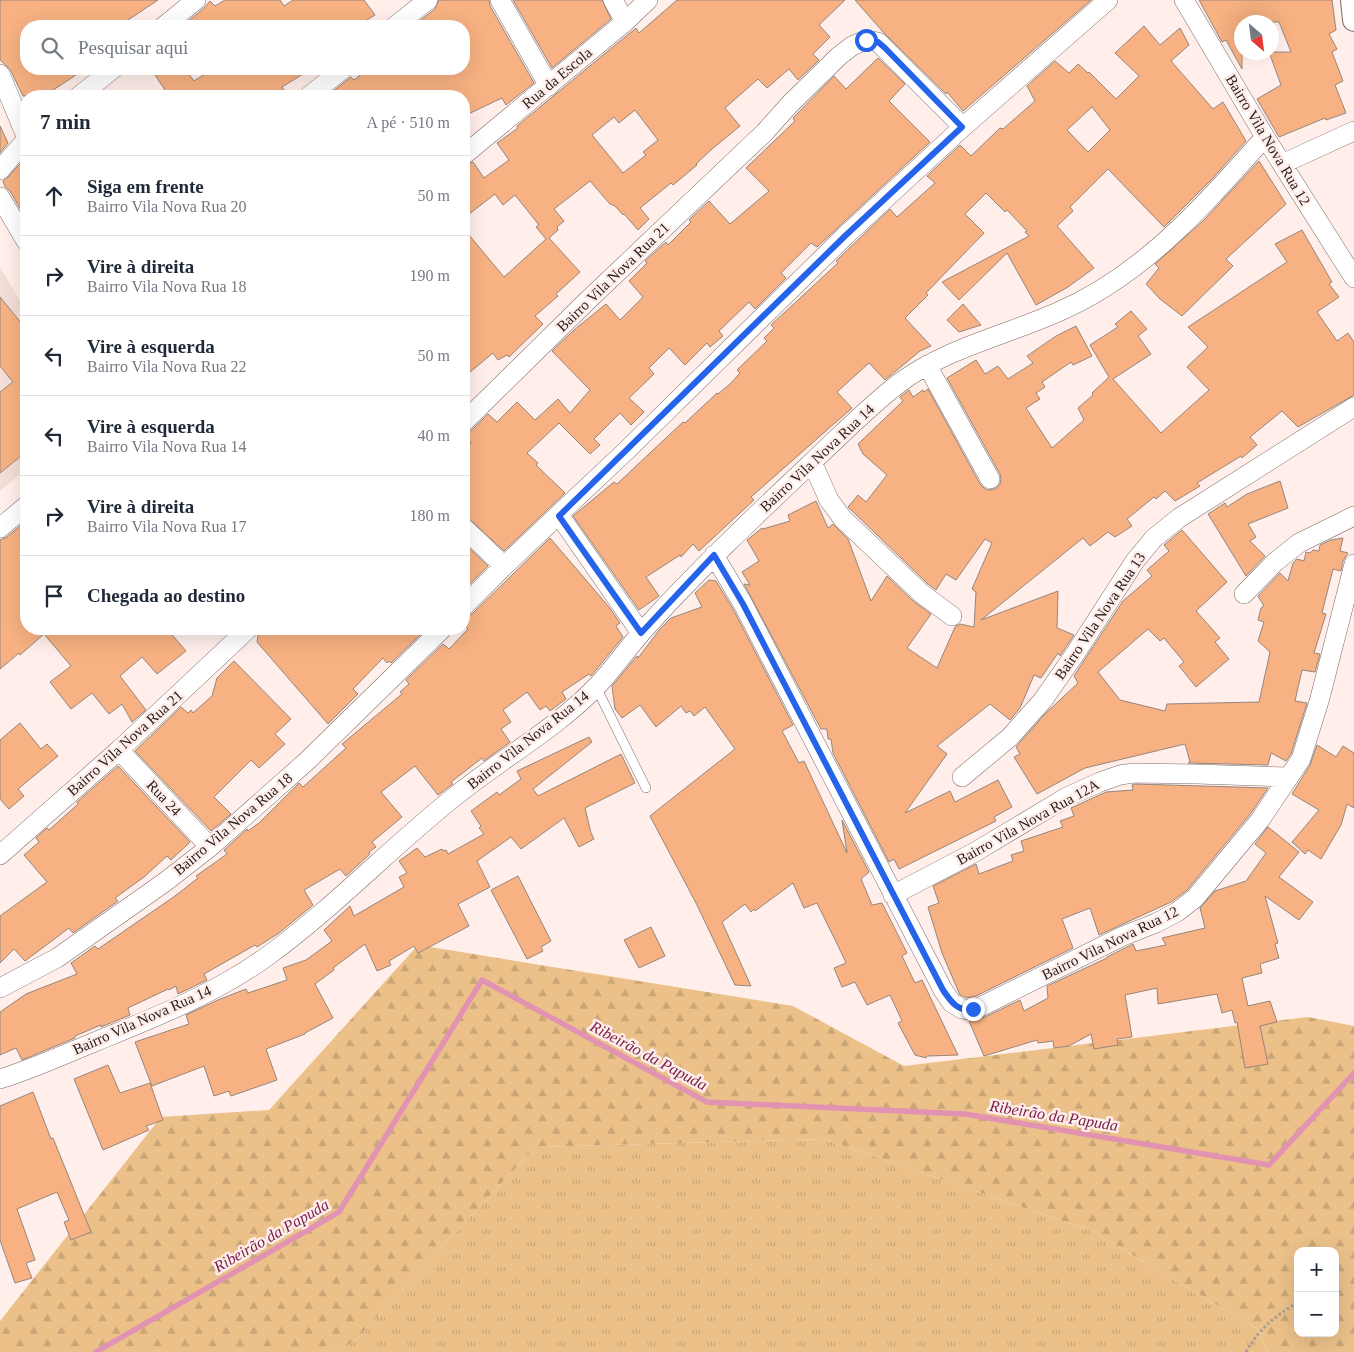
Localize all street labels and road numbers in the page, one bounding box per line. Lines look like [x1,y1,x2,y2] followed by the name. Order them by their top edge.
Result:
[519,44,595,112] street label: Rua da Escola
[1223,72,1313,208] street label: Bairro Vila Nova Rua 12
[554,219,672,335] street label: Bairro Vila Nova Rua 21
[757,401,878,515] street label: Bairro Vila Nova Rua 14
[1052,549,1148,683] street label: Bairro Vila Nova Rua 13
[64,687,186,799] street label: Bairro Vila Nova Rua 21
[464,687,592,792] street label: Bairro Vila Nova Rua 14
[171,770,295,878] street label: Bairro Vila Nova Rua 18
[954,776,1102,868] street label: Bairro Vila Nova Rua 12A
[144,777,185,820] street label: Rua 24
[1039,903,1181,983] street label: Bairro Vila Nova Rua 12
[70,982,214,1058] street label: Bairro Vila Nova Rua 14

